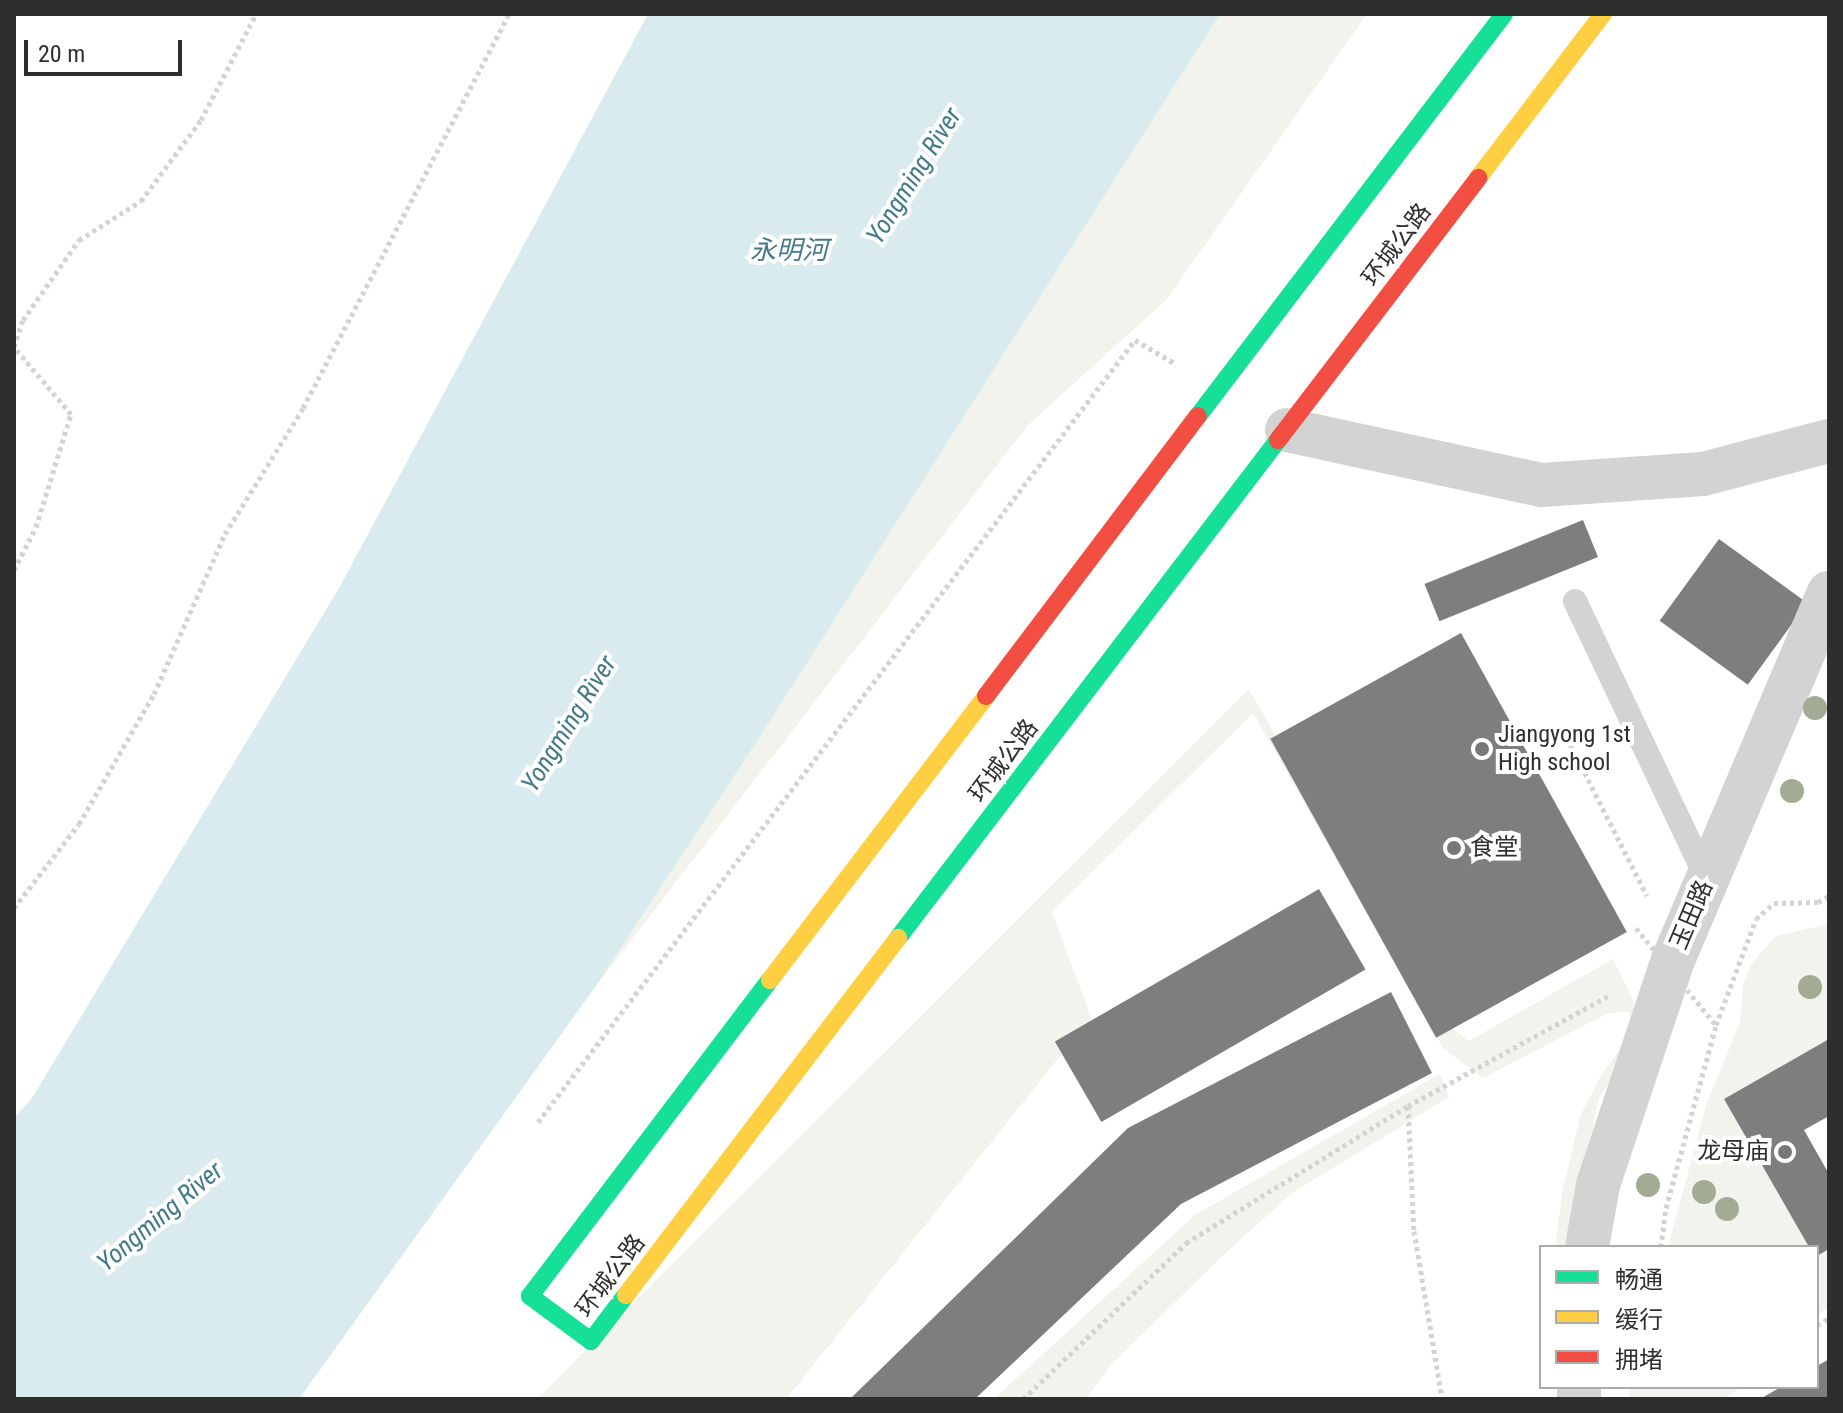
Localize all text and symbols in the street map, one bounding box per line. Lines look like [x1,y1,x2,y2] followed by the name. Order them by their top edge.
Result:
[28,24,186,74] scale bar
[38,40,85,68] text: 20 m
[860,102,968,250] water label: Yongming River
[1357,198,1437,292] street label: 环城公路
[750,235,828,267] water label: 永明河
[515,650,623,798] water label: Yongming River
[964,714,1044,808] street label: 环城公路
[1498,721,1631,777] place label: Jiangyong 1st High school
[1473,740,1491,758] marker: Jiangyong 1st High school
[1470,834,1518,862] place label: 食堂
[1445,839,1463,857] marker: 食堂
[1665,876,1719,954] street label: 玉田路
[1697,1138,1769,1166] place label: 龙母庙
[1776,1143,1794,1161] marker: 龙母庙
[91,1155,229,1279] water label: Yongming River
[571,1229,651,1323] street label: 环城公路
[1539,1245,1819,1389] legend
[1615,1266,1663,1294] text: 畅通
[1615,1306,1663,1334] text: 缓行
[1615,1346,1663,1374] text: 拥堵

